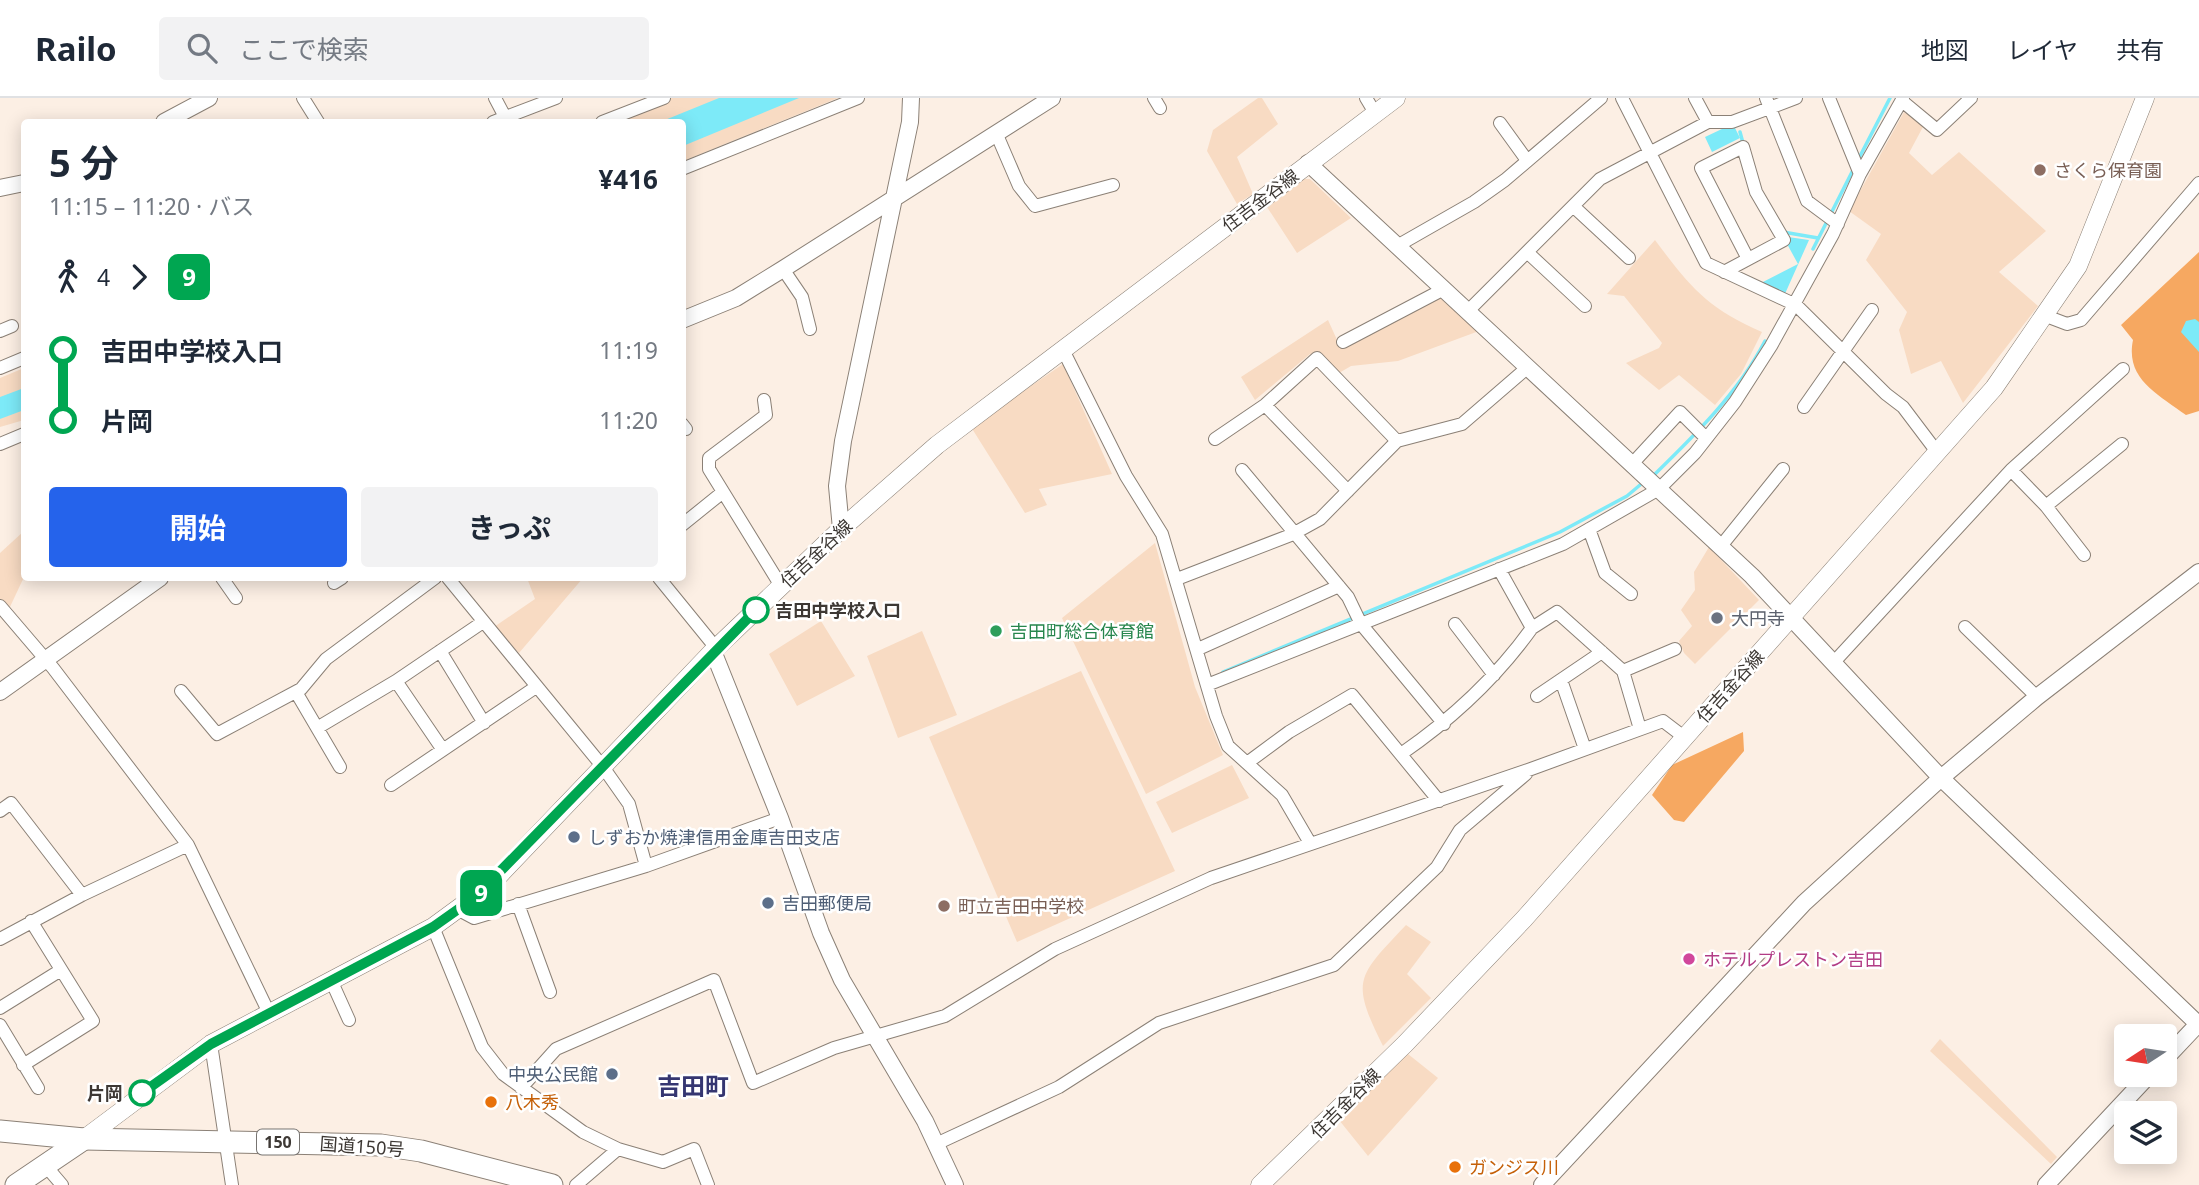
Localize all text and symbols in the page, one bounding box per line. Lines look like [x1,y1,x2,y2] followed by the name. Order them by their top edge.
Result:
[159,17,649,80] search box
[35,26,117,71] text: Railo
[183,29,221,67] icon: search
[239,31,369,67] text: ここで検索
[1921,33,1969,66] text: 地図
[2007,33,2078,66] text: レイヤ
[2116,33,2164,66] text: 共有
[49,136,119,188] text: 5 分
[2054,158,2162,182] place label: さくら保育園
[599,161,658,197] text: ¥416
[2032,162,2048,178] marker: さくら保育園
[1217,163,1303,237] street label: 住吉金谷線
[49,190,254,222] text: 11:15 – 11:20 · バス
[49,258,87,296] icon: walk
[120,258,158,296] icon: forward
[182,260,196,293] text: 9
[97,261,110,293] text: 4
[101,333,283,369] text: 吉田中学校入口
[599,334,658,366] text: 11:19
[101,403,153,439] text: 片岡
[599,404,658,436] text: 11:20
[49,487,347,567] button: 開始
[361,487,658,567] button: きっぷ
[775,514,857,592] street label: 住吉金谷線
[743,597,769,623] marker: 吉田中学校入口
[775,598,901,622] place label: 吉田中学校入口
[1731,606,1785,630] place label: 大円寺
[1709,610,1725,626] marker: 大円寺
[1010,619,1154,643] place label: 吉田町総合体育館
[988,623,1004,639] marker: 吉田町総合体育館
[1691,645,1769,727] street label: 住吉金谷線
[588,825,840,849] place label: しずおか焼津信用金庫吉田支店
[566,829,582,845] marker: しずおか焼津信用金庫吉田支店
[458,870,504,916] line badge: 9
[474,876,488,909] text: 9
[782,891,872,915] place label: 吉田郵便局
[958,894,1084,918] place label: 町立吉田中学校
[760,895,776,911] marker: 吉田郵便局
[936,898,952,914] marker: 町立吉田中学校
[1703,947,1883,971] place label: ホテルプレストン吉田
[1681,951,1697,967] marker: ホテルプレストン吉田
[2114,1024,2177,1087] north arrow
[2114,1024,2177,1164] map controls
[508,1062,598,1086] place label: 中央公民館
[1305,1063,1385,1143] street label: 住吉金谷線
[604,1066,620,1082] marker: 中央公民館
[657,1069,729,1102] district label: 吉田町
[129,1080,155,1106] marker: 片岡
[87,1081,123,1105] place label: 片岡
[505,1090,559,1114] place label: 八木秀
[483,1094,499,1110] marker: 八木秀
[2114,1101,2177,1164] button: layers
[257,1130,299,1154] road number: 150
[319,1131,405,1161] street label: 国道150号
[1469,1155,1559,1179] place label: ガンジス川
[1447,1159,1463,1175] marker: ガンジス川

